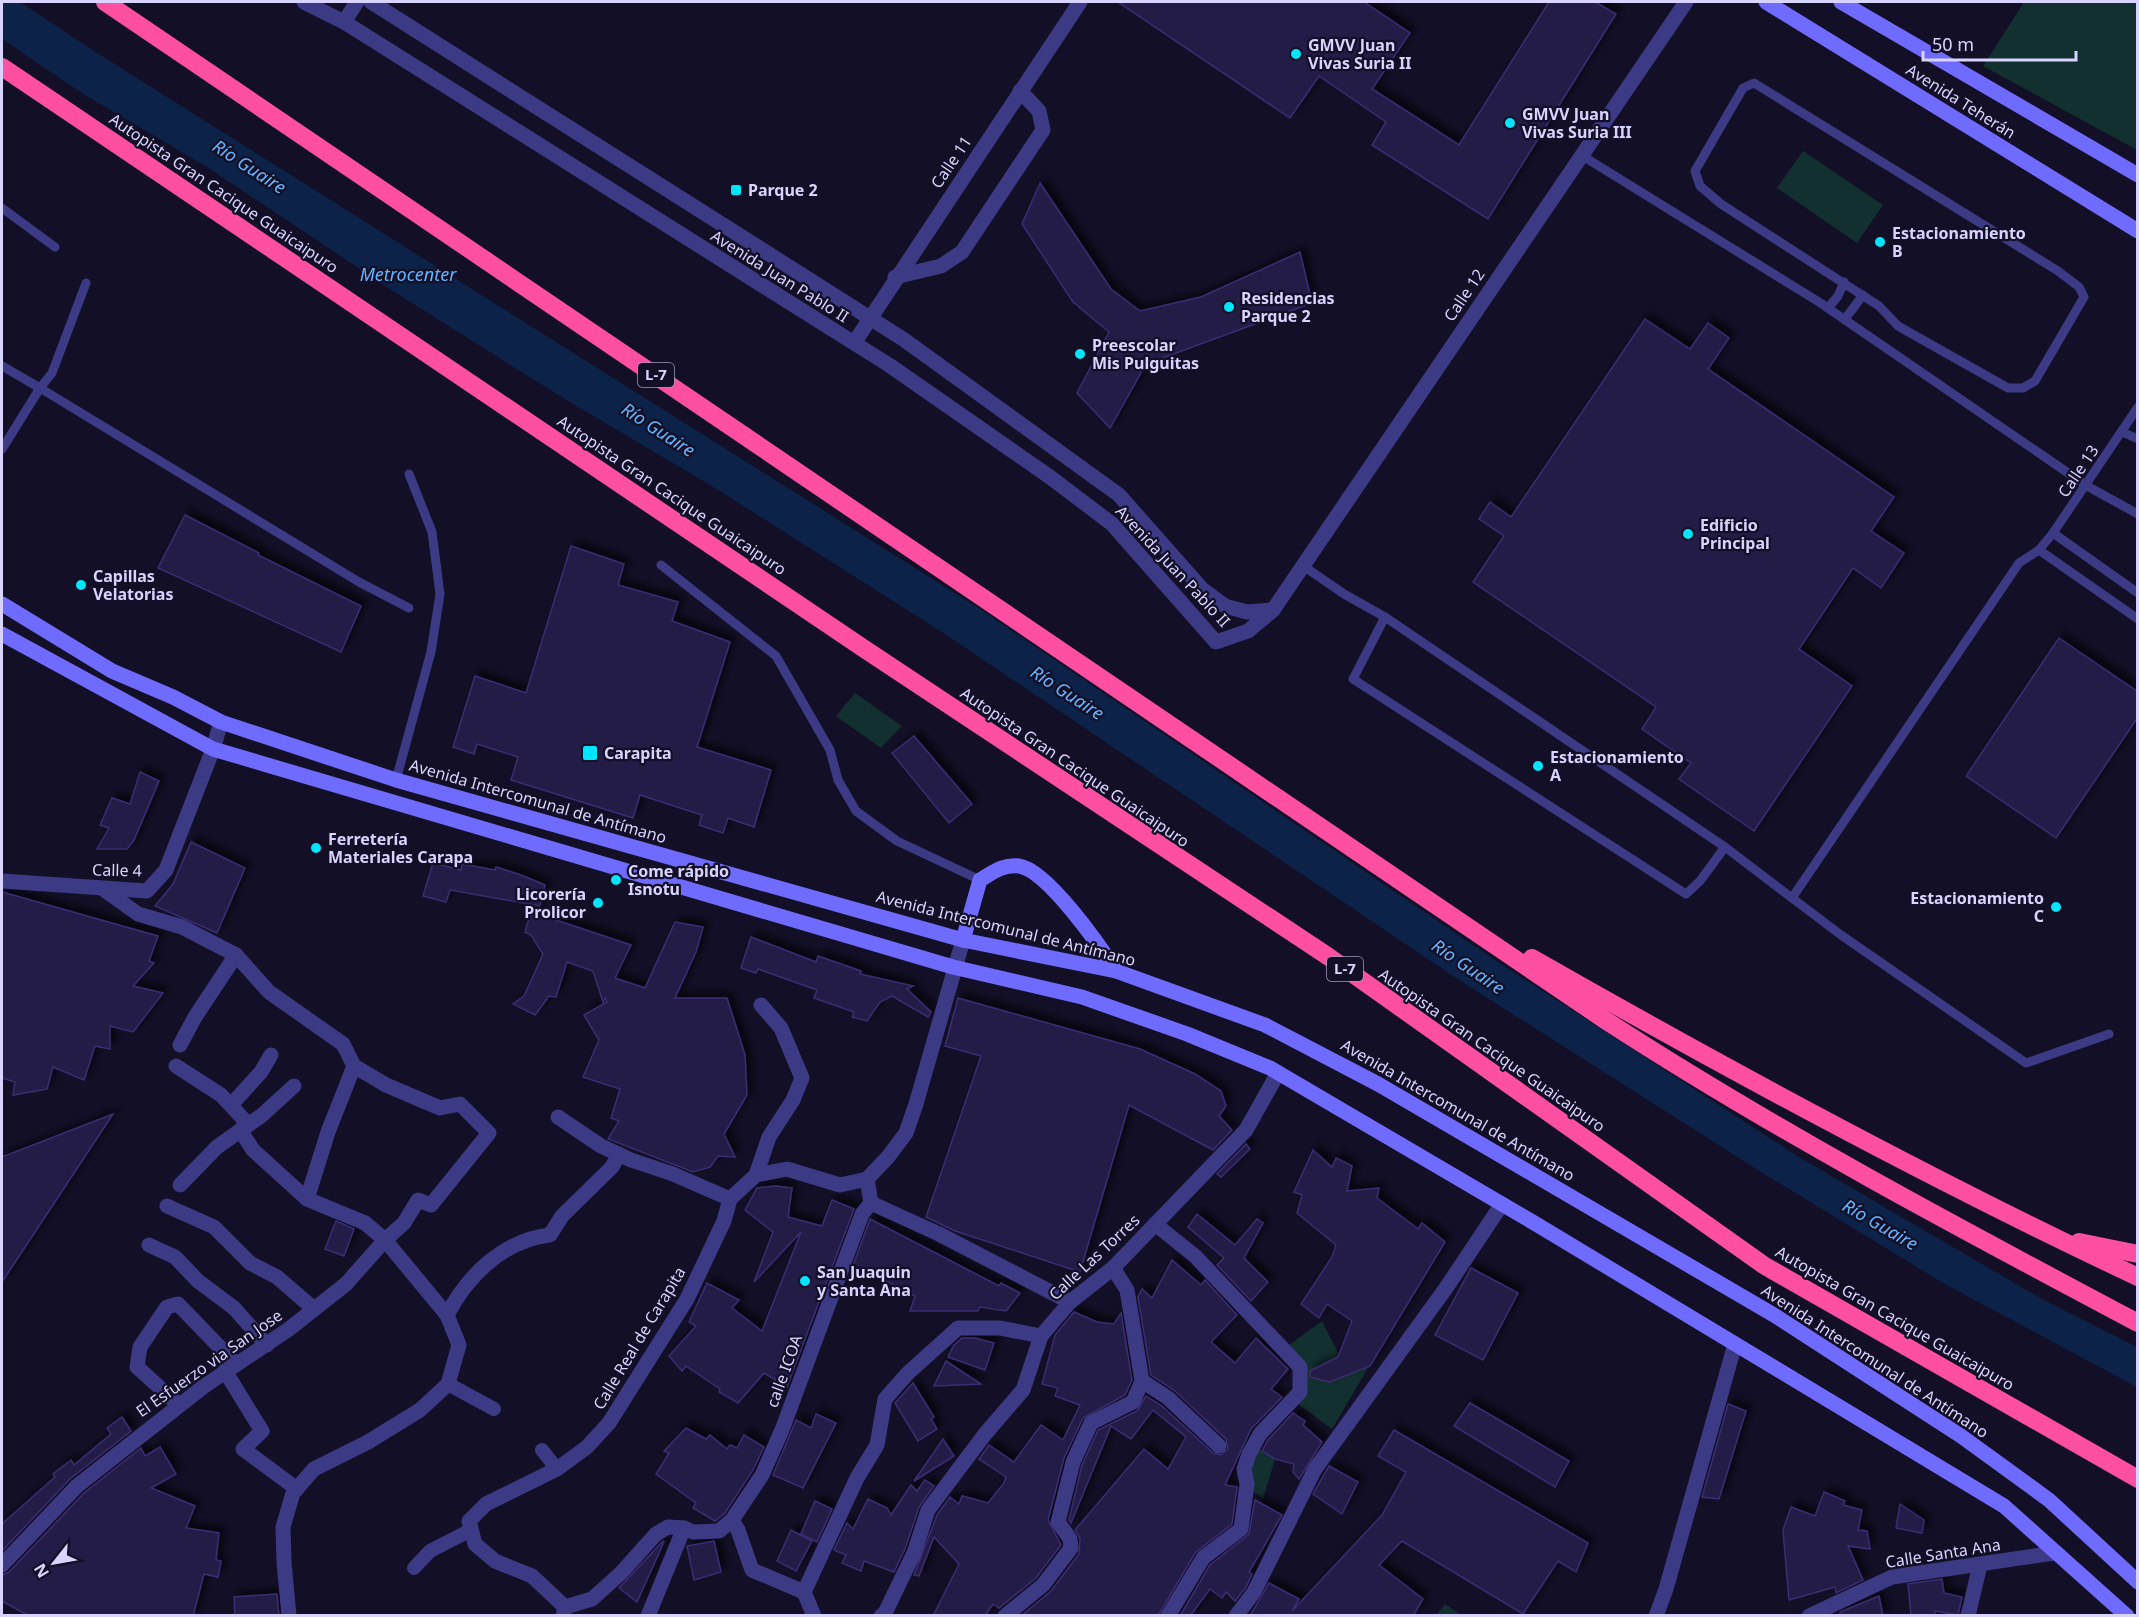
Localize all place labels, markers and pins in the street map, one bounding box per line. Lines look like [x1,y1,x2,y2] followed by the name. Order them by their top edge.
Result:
[1308,34,1411,74] place label: GMVV Juan Vivas Suria II
[1289,47,1303,61] marker: GMVV Juan Vivas Suria II
[1522,103,1632,143] place label: GMVV Juan Vivas Suria III
[1503,116,1517,130] marker: GMVV Juan Vivas Suria III
[748,179,818,201] place label: Parque 2
[729,183,743,197] marker: Parque 2
[1892,222,2026,262] place label: Estacionamiento B
[1873,235,1887,249] marker: Estacionamiento B
[1241,287,1335,327] place label: Residencias Parque 2
[1222,300,1236,314] marker: Residencias Parque 2
[1092,334,1199,374] place label: Preescolar Mis Pulguitas
[1073,347,1087,361] marker: Preescolar Mis Pulguitas
[1700,514,1770,554] place label: Edificio Principal
[1681,527,1695,541] marker: Edificio Principal
[93,565,173,605] place label: Capillas Velatorias
[74,578,88,592] marker: Capillas Velatorias
[604,742,672,764] place label: Carapita
[581,744,599,762] marker: Carapita
[1550,746,1684,786] place label: Estacionamiento A
[1531,759,1545,773] marker: Estacionamiento A
[328,828,473,868] place label: Ferretería Materiales Carapa
[309,841,323,855] marker: Ferretería Materiales Carapa
[628,860,729,900] place label: Come rápido Isnotu
[609,873,623,887] marker: Come rápido Isnotu
[516,883,586,923] place label: Licorería Prolicor
[1910,887,2044,927] place label: Estacionamiento C
[591,896,605,910] marker: Licorería Prolicor
[2049,900,2063,914] marker: Estacionamiento C
[817,1261,911,1301] place label: San Juaquin y Santa Ana
[798,1274,812,1288] marker: San Juaquin y Santa Ana

